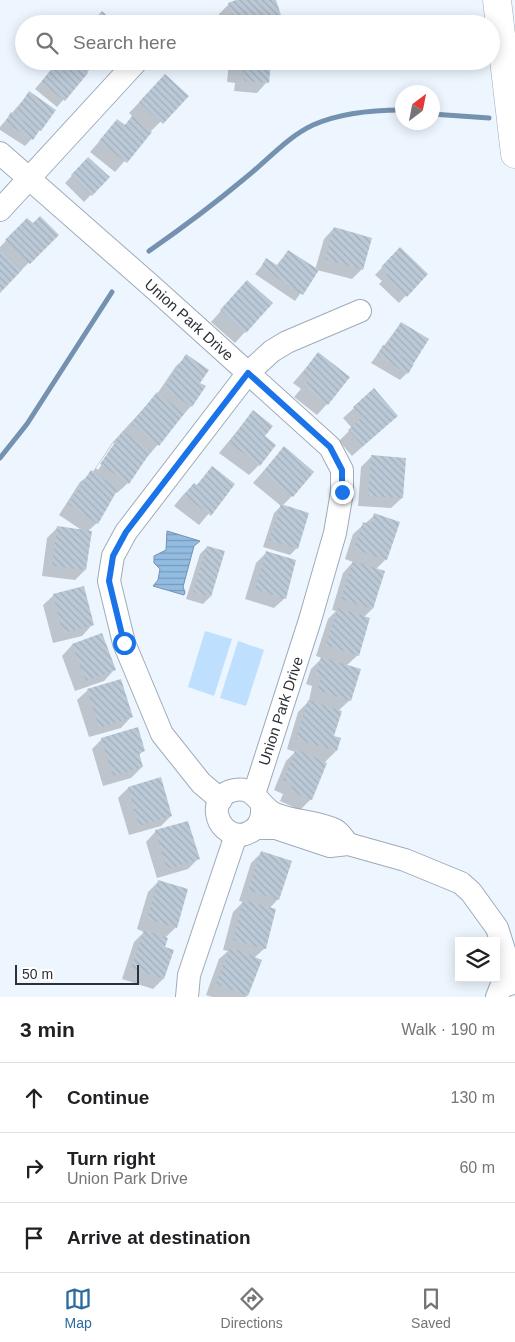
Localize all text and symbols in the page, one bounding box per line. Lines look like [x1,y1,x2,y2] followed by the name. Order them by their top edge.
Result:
[15,15,500,70] search box
[33,29,61,57] icon: search
[73,32,177,53] text: Search here
[395,85,440,130] north arrow
[142,275,237,364] street label: Union Park Drive
[331,481,354,504] route end
[113,632,136,655] route start
[255,654,306,767] street label: Union Park Drive
[455,937,500,982] map controls
[455,937,500,982] button: layers
[15,962,139,985] scale bar
[22,966,53,982] text: 50 m
[20,1018,75,1041] text: 3 min
[401,1021,495,1038] text: Walk · 190 m
[20,1084,48,1112] icon: ahead
[67,1087,149,1108] text: Continue
[451,1089,495,1106] text: 130 m
[67,1148,155,1169] text: Turn right
[20,1154,48,1182] icon: right
[459,1159,495,1176] text: 60 m
[67,1170,188,1187] text: Union Park Drive
[20,1224,48,1252] icon: arrive
[67,1227,251,1248] text: Arrive at destination
[64,1285,92,1331] tab: Map
[221,1285,283,1331] tab: Directions
[411,1285,451,1331] tab: Saved

